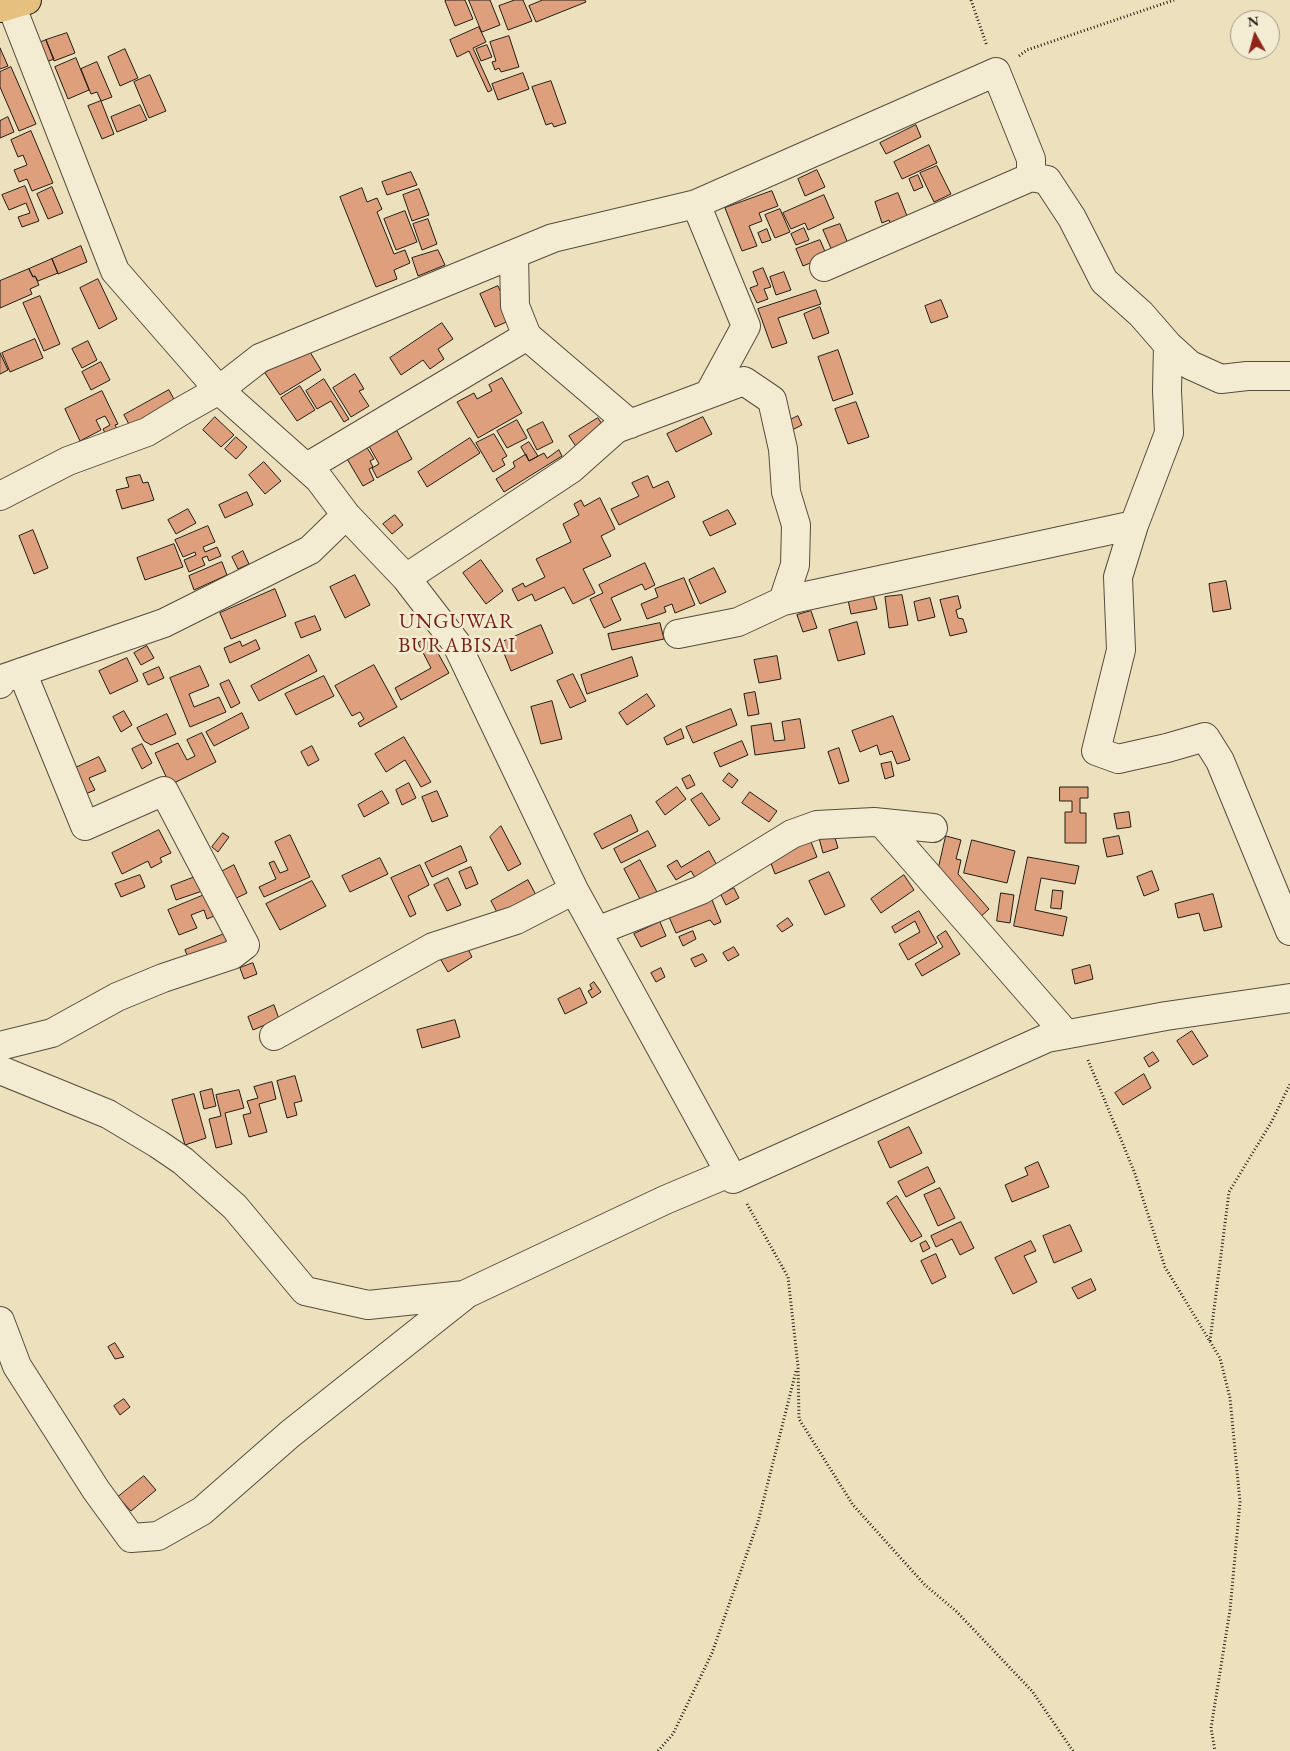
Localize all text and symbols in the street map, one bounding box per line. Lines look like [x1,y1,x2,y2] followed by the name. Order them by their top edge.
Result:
[1230,10,1280,60] north arrow
[1247,11,1260,31] text: N
[397,609,517,659] district label: UNGUWAR BURABISAI

